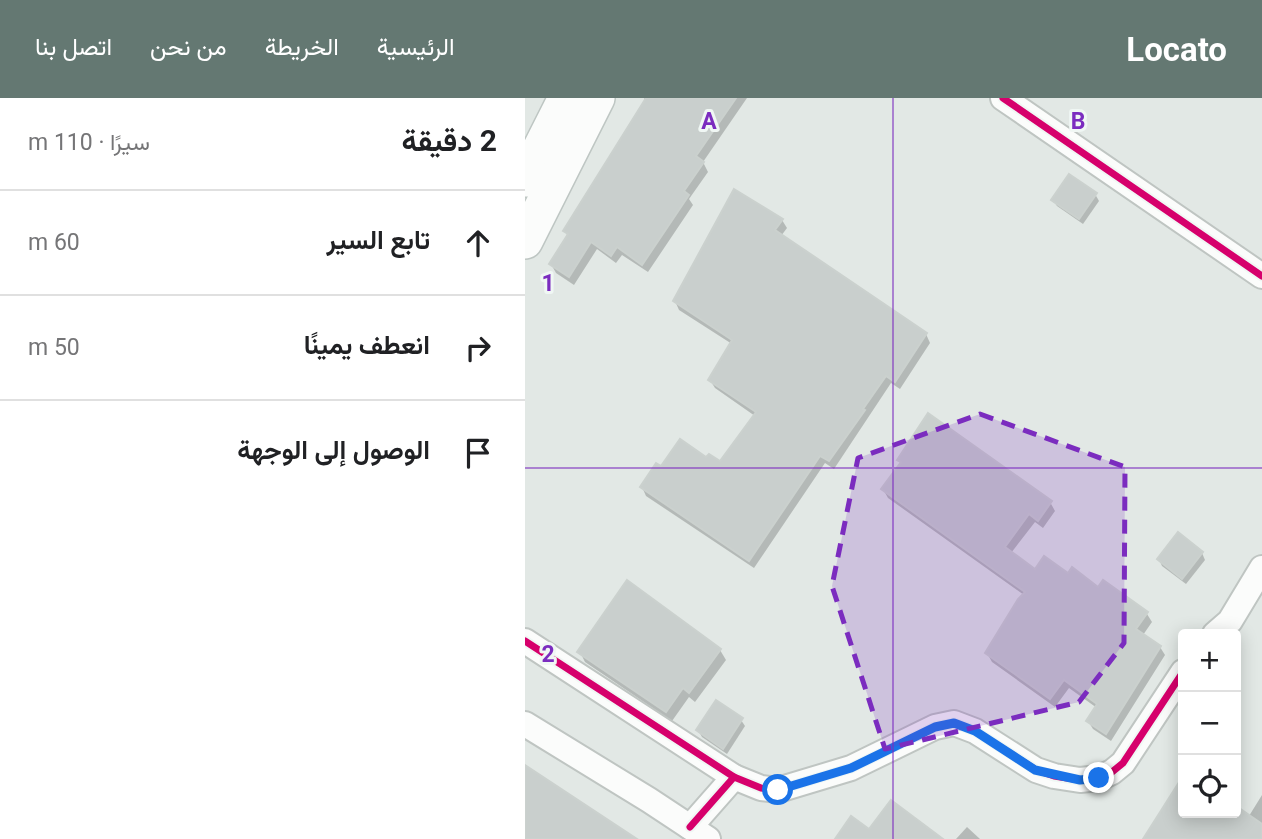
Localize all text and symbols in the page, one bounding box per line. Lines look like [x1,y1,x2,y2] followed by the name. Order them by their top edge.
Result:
[1126,30,1227,69] text: Locato
[35,33,112,61] text: اتصل بنا
[150,33,227,61] text: من نحن
[265,33,339,61] text: الخريطة
[377,33,454,61] text: الرئيسية
[701,108,717,135] text: A
[1071,108,1085,135] text: B
[402,123,497,158] text: 2 دقيقة
[28,129,150,156] text: سيرًا · 110 m
[459,224,497,262] icon: ahead
[327,225,430,255] text: تابع السير
[28,229,80,256] text: 60 m
[541,270,555,297] text: 1
[459,329,497,367] icon: right
[304,330,430,360] text: انعطف يمينًا
[28,334,80,361] text: 50 m
[459,434,497,472] icon: arrive
[237,435,430,465] text: الوصول إلى الوجهة
[1178,629,1241,818] map controls
[1178,629,1241,692] button: +
[541,641,555,668] text: 2
[1178,692,1241,755] button: −
[1178,755,1241,818] button: locate
[1083,762,1114,793] route end
[762,774,793,805] route start

